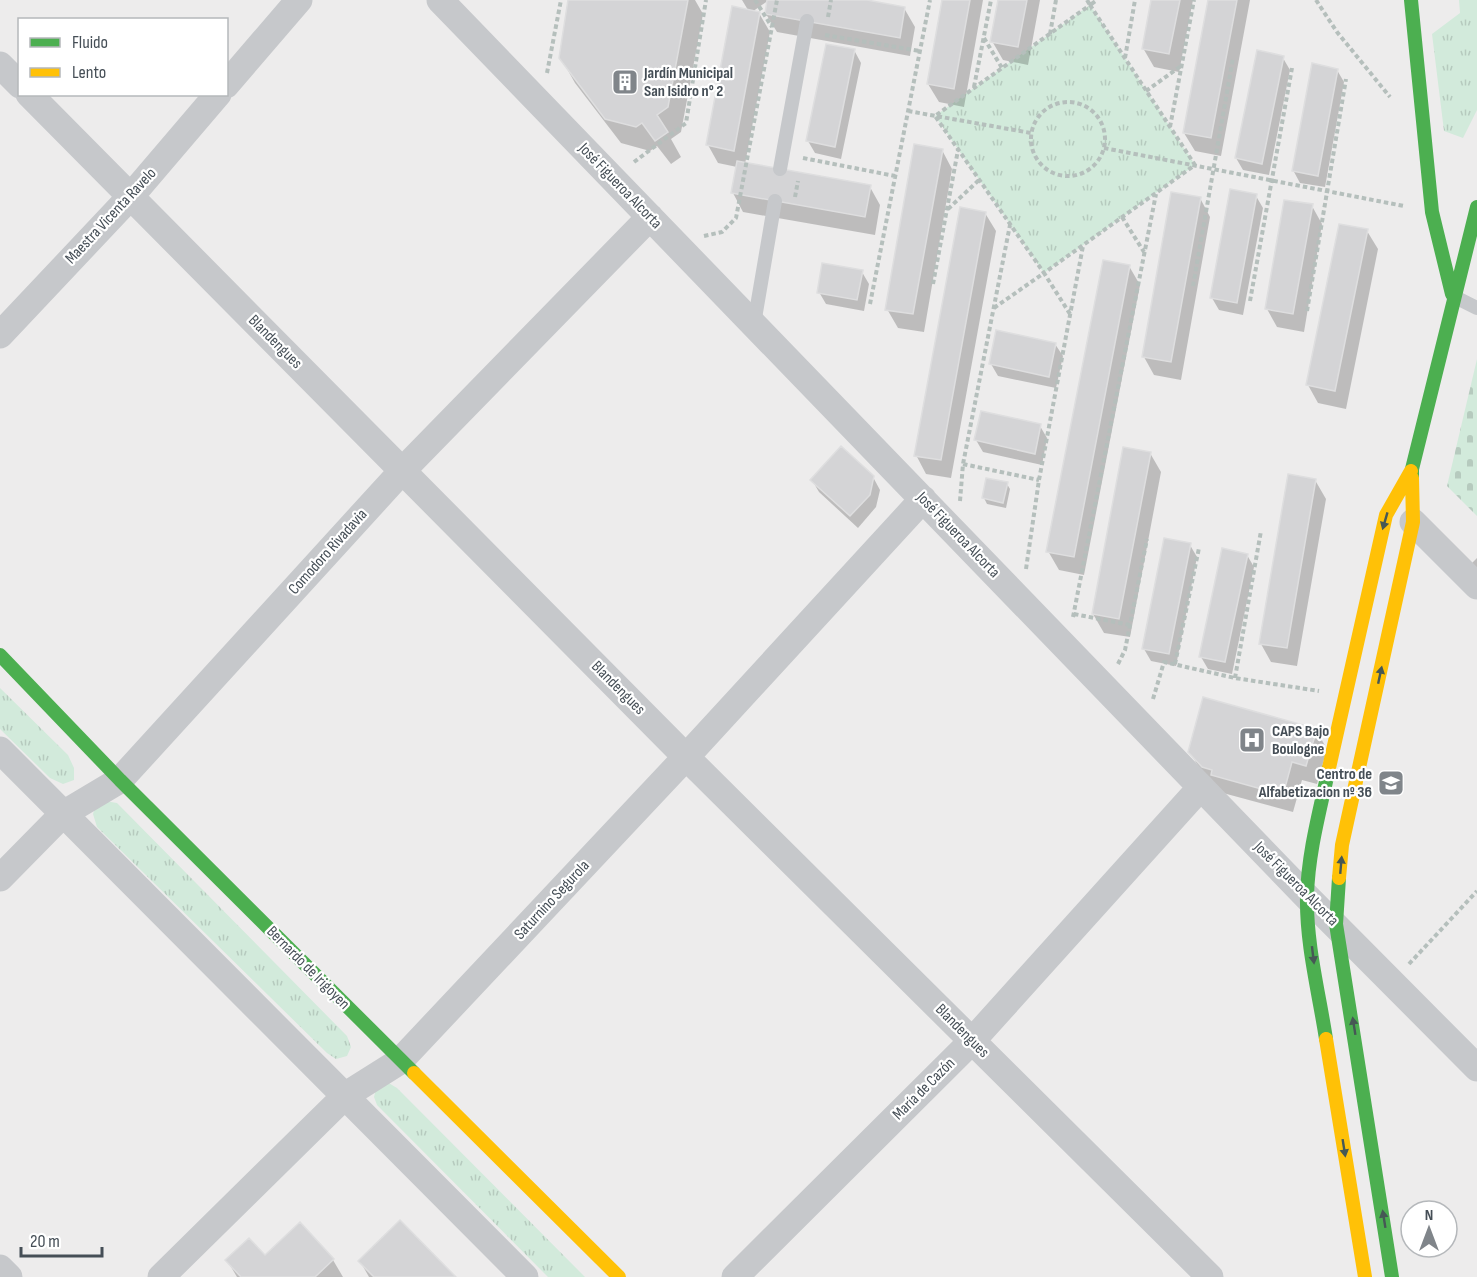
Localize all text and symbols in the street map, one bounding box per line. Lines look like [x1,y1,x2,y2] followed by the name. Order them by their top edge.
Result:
[18,18,228,96] legend
[72,32,108,53] text: Fluido
[72,62,106,83] text: Lento
[643,64,733,101] place label: Jardín Municipal San Isidro n° 2
[610,67,640,97] building icon: Jardín Municipal San Isidro n° 2
[574,138,666,233] street label: José Figueroa Alcorta
[62,164,160,268] street label: Maestra Vicenta Ravelo
[244,311,306,373] street label: Blandengues
[912,487,1004,582] street label: José Figueroa Alcorta
[285,505,371,599] street label: Comodoro Rivadavia
[1380,512,1390,530] one-way arrow
[587,657,649,719] street label: Blandengues
[1375,665,1385,684] one-way arrow
[1272,722,1329,759] place label: CAPS Bajo Boulogne
[1237,725,1267,755] hospital icon: CAPS Bajo Boulogne
[1258,765,1372,802] place label: Centro de Alfabetizacion nº 36
[1376,768,1406,798] school or university icon: Centro de Alfabetizacion nº 36
[1249,837,1342,930] street label: José Figueroa Alcorta
[510,856,594,944] street label: Saturnino Segurola
[1336,856,1346,875] one-way arrow
[262,922,354,1014] street label: Bernardo de Irigoyen
[1308,946,1318,965] one-way arrow
[931,1000,993,1062] street label: Blandengues
[1349,1017,1358,1036] one-way arrow
[889,1054,959,1124] street label: María de Cazón
[1340,1138,1349,1157] one-way arrow
[1399,1199,1459,1259] north arrow
[1425,1206,1433,1225] text: N
[1379,1210,1388,1229] one-way arrow
[21,1220,102,1258] scale bar
[30,1231,60,1252] text: 20 m

